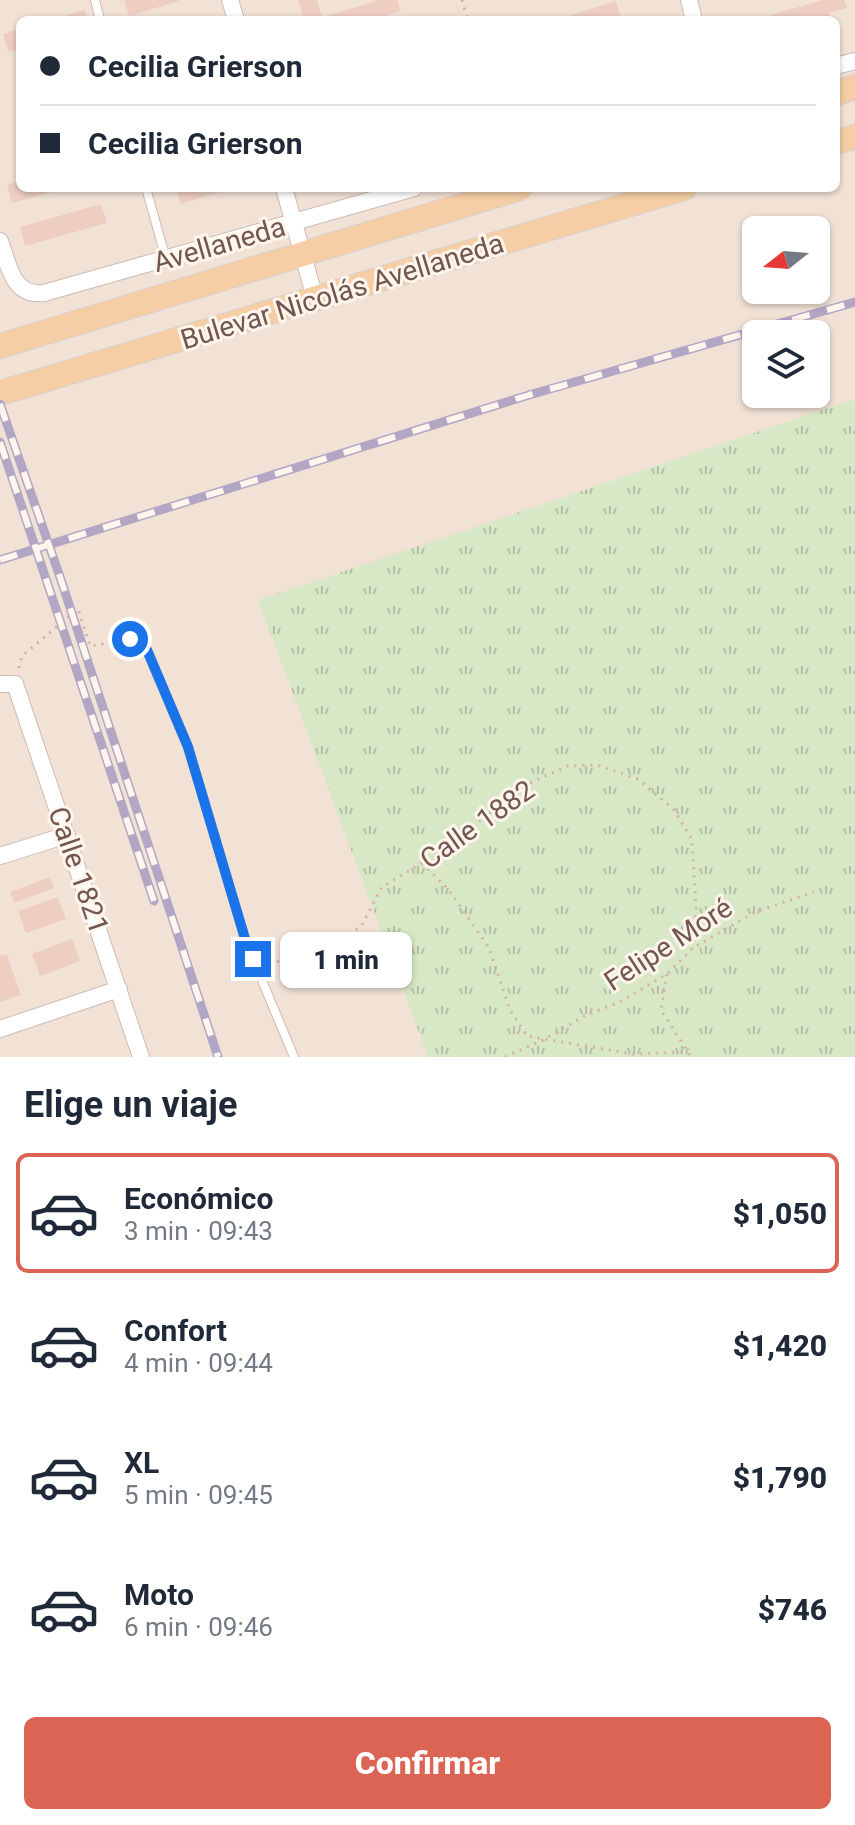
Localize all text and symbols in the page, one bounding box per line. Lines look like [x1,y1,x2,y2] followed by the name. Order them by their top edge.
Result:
[88,49,303,84] text: Cecilia Grierson
[88,126,303,161] text: Cecilia Grierson
[149,210,289,279] street label: Avellaneda
[742,216,830,304] north arrow
[742,216,830,408] map controls
[177,227,508,356] street label: Bulevar Nicolás Avellaneda
[742,320,830,408] button: layers
[112,621,148,657] route start
[414,773,541,876] street label: Calle 1882
[41,802,116,938] street label: Calle 1821
[598,891,738,998] street label: Felipe Moré
[281,931,413,987] callout: 1 min
[235,941,271,977] route end
[313,945,379,975] text: 1 min
[24,1084,237,1126] text: Elige un viaje
[28,1177,100,1249] icon: car
[124,1181,273,1216] text: Económico
[733,1196,827,1231] text: $1,050
[124,1216,273,1246] text: 3 min · 09:43
[28,1309,100,1381] icon: car
[124,1313,227,1348] text: Confort
[733,1328,827,1363] text: $1,420
[124,1348,273,1378] text: 4 min · 09:44
[28,1441,100,1513] icon: car
[124,1445,159,1480] text: XL
[733,1460,827,1495] text: $1,790
[124,1480,273,1510] text: 5 min · 09:45
[28,1573,100,1645] icon: car
[124,1577,194,1612] text: Moto
[758,1592,827,1627] text: $746
[124,1612,273,1642] text: 6 min · 09:46
[24,1717,831,1809] button: Confirmar

